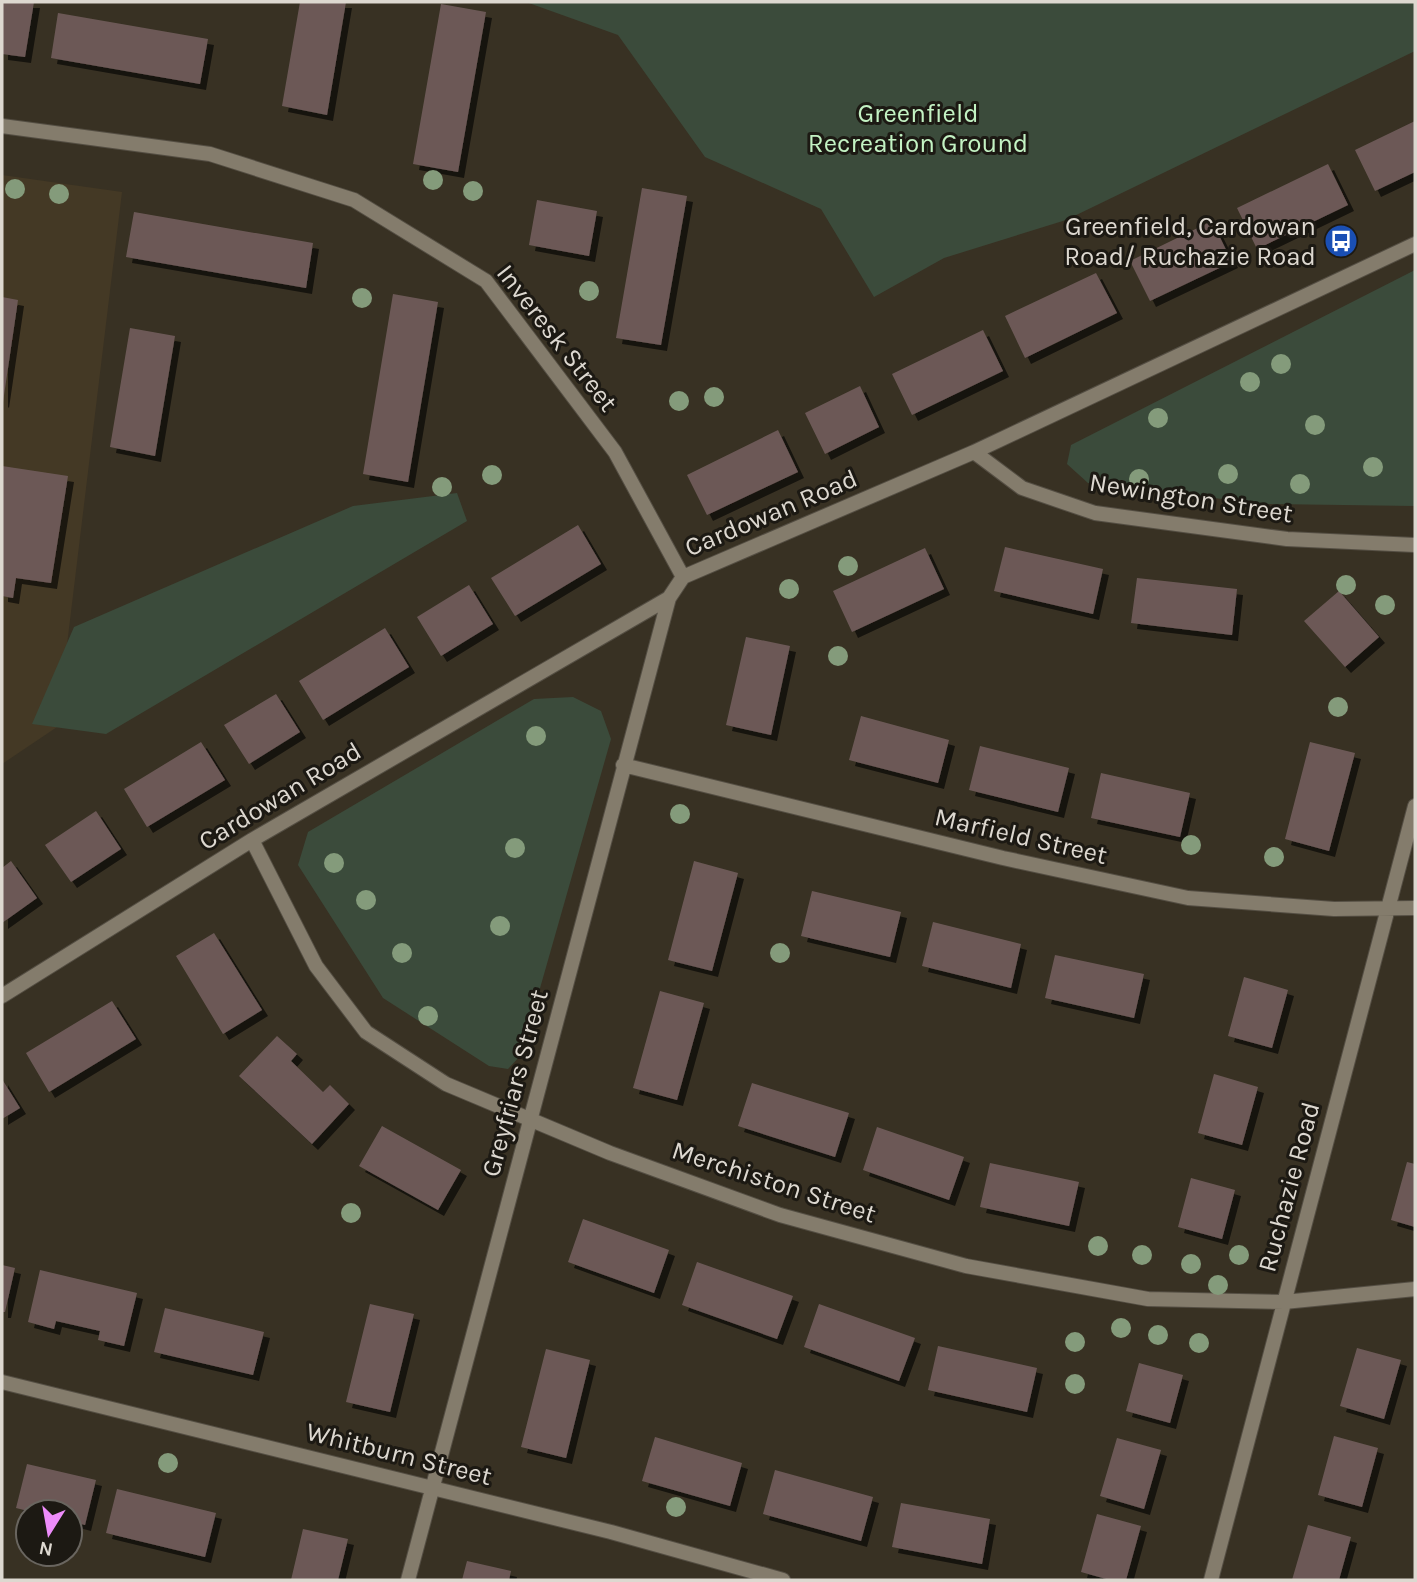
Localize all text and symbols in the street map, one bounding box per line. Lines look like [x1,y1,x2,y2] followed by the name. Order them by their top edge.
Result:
[808,98,1028,159] park label: Greenfield Recreation Ground
[1064,211,1316,272] place label: Greenfield, Cardowan Road/ Ruchazie Road
[1322,222,1360,260] bus stop icon: Greenfield, Cardowan Road/ Ruchazie Road
[490,258,624,418] street label: Inveresk Street
[680,463,862,563] street label: Cardowan Road
[1087,467,1295,529] street label: Newington Street
[193,735,367,857] street label: Cardowan Road
[932,801,1110,871] street label: Marfield Street
[475,986,555,1180] street label: Greyfriars Street
[1251,1099,1327,1275] street label: Ruchazie Road
[668,1134,880,1230] street label: Merchiston Street
[303,1416,495,1492] street label: Whitburn Street
[14,1498,84,1568] north arrow
[37,1537,55,1561] text: N

